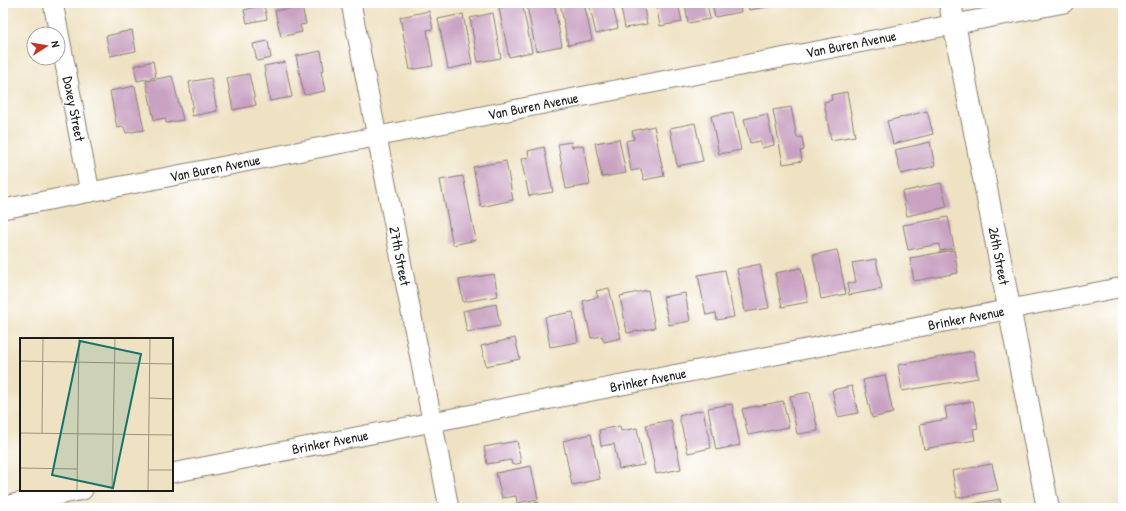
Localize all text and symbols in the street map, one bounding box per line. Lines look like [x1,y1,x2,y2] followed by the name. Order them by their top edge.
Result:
[804,25,898,62] street label: Van Buren Avenue
[26,26,66,66] north arrow
[48,40,63,48] text: N
[58,75,90,143] street label: Doxey Street
[486,87,580,124] street label: Van Buren Avenue
[168,149,262,186] street label: Van Buren Avenue
[385,225,416,287] street label: 27th Street
[985,225,1014,287] street label: 26th Street
[926,301,1006,334] street label: Brinker Avenue
[20,338,173,491] inset map
[608,363,688,396] street label: Brinker Avenue
[290,425,370,458] street label: Brinker Avenue

